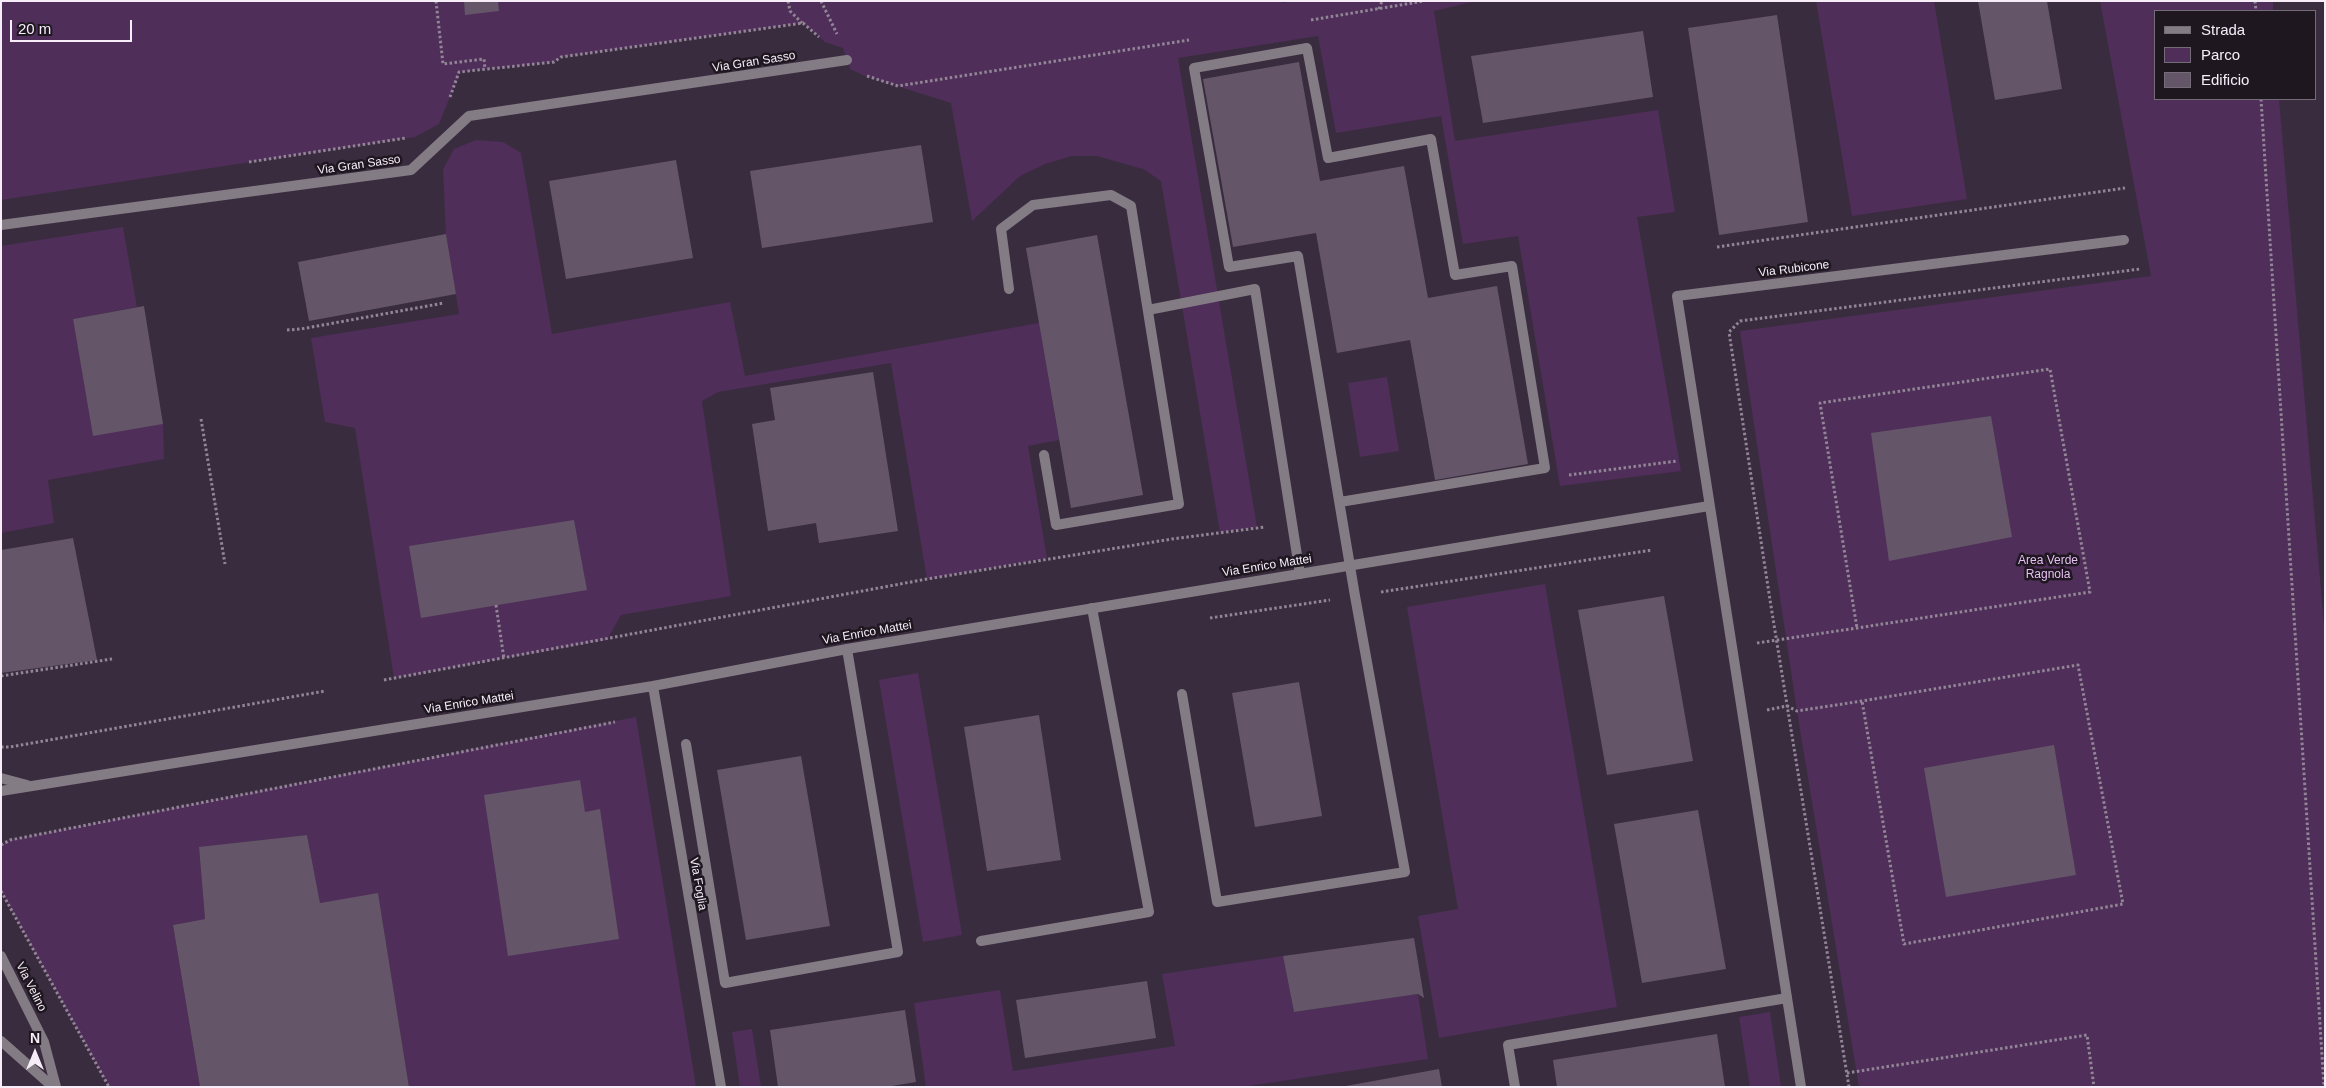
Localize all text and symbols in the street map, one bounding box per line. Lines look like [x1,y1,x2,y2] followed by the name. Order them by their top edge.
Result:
[12,10,135,42] scale bar
[2154,10,2316,100] legend
[18,20,51,37] text: 20 m
[2201,21,2245,38] text: Strada
[2201,46,2240,63] text: Parco
[711,48,797,76] street label: Via Gran Sasso
[2201,71,2249,88] text: Edificio
[316,152,402,178] street label: Via Gran Sasso
[1758,258,1830,280] street label: Via Rubicone
[1221,552,1313,580] street label: Via Enrico Mattei
[2018,554,2078,582] park label: Area Verde Ragnola
[821,618,913,648] street label: Via Enrico Mattei
[423,689,515,717] street label: Via Enrico Mattei
[686,857,710,911] street label: Via Foglia
[13,960,49,1014] street label: Via Velino
[10,1028,60,1078] north arrow
[30,1030,40,1046] text: N

